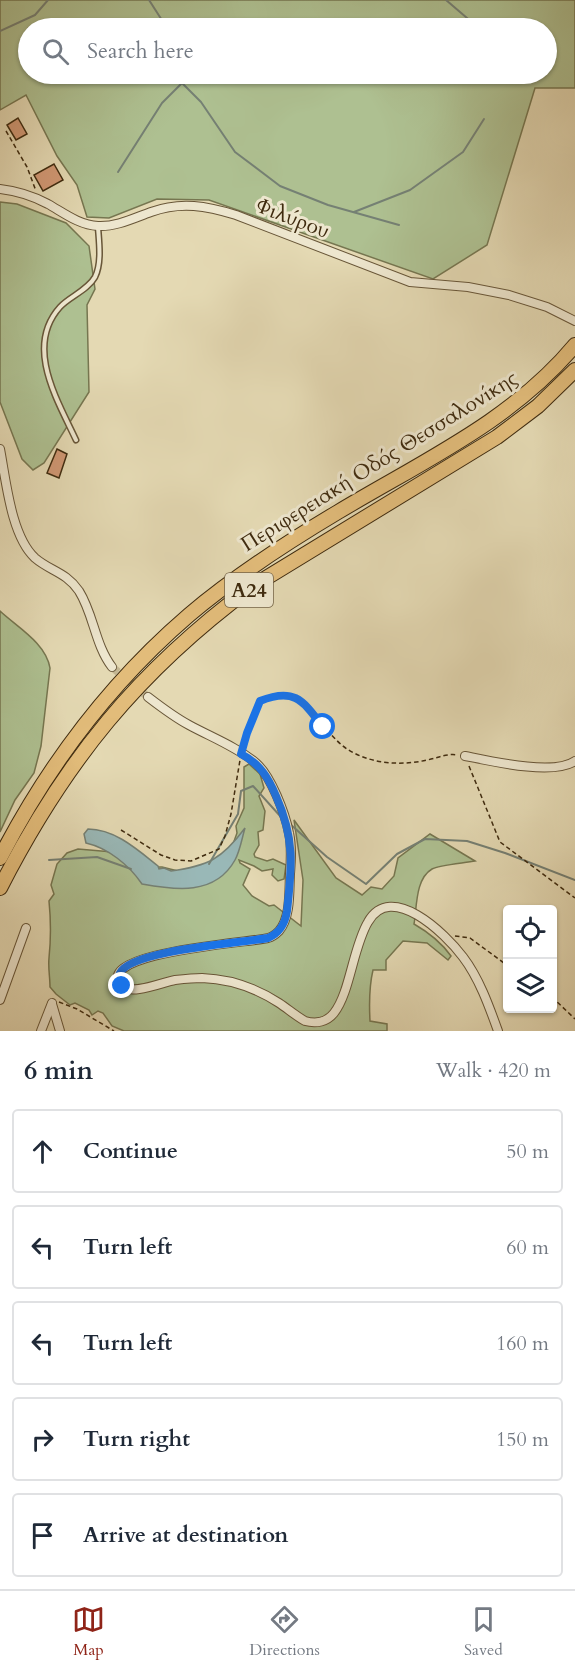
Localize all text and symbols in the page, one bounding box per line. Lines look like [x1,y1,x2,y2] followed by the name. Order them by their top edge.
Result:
[18,18,557,84] search box
[39,35,72,68] icon: search
[87,36,194,66] text: Search here
[252,191,334,246] street label: Φιλύρου
[235,364,523,559] street label: Περιφερειακή Οδός Θεσσαλονίκης
[225,573,273,607] road number: Α24
[309,713,335,739] route start
[503,905,557,1013] map controls
[503,905,557,959] button: locate
[503,959,557,1013] button: layers
[108,972,134,998] route end
[24,1053,93,1088] text: 6 min
[436,1057,551,1084] text: Walk · 420 m
[26,1135,59,1168] icon: ahead
[83,1136,178,1166] text: Continue
[506,1138,549,1165] text: 50 m
[26,1231,59,1264] icon: left
[83,1232,172,1262] text: Turn left
[506,1234,549,1261] text: 60 m
[26,1327,59,1360] icon: left
[83,1328,172,1358] text: Turn left
[496,1330,549,1357] text: 160 m
[26,1423,59,1456] icon: right
[83,1424,190,1454] text: Turn right
[496,1426,549,1453] text: 150 m
[26,1519,59,1552] icon: arrive
[83,1520,288,1550] text: Arrive at destination
[72,1603,105,1661] tab: Map
[249,1603,320,1661] tab: Directions
[464,1603,503,1661] tab: Saved

